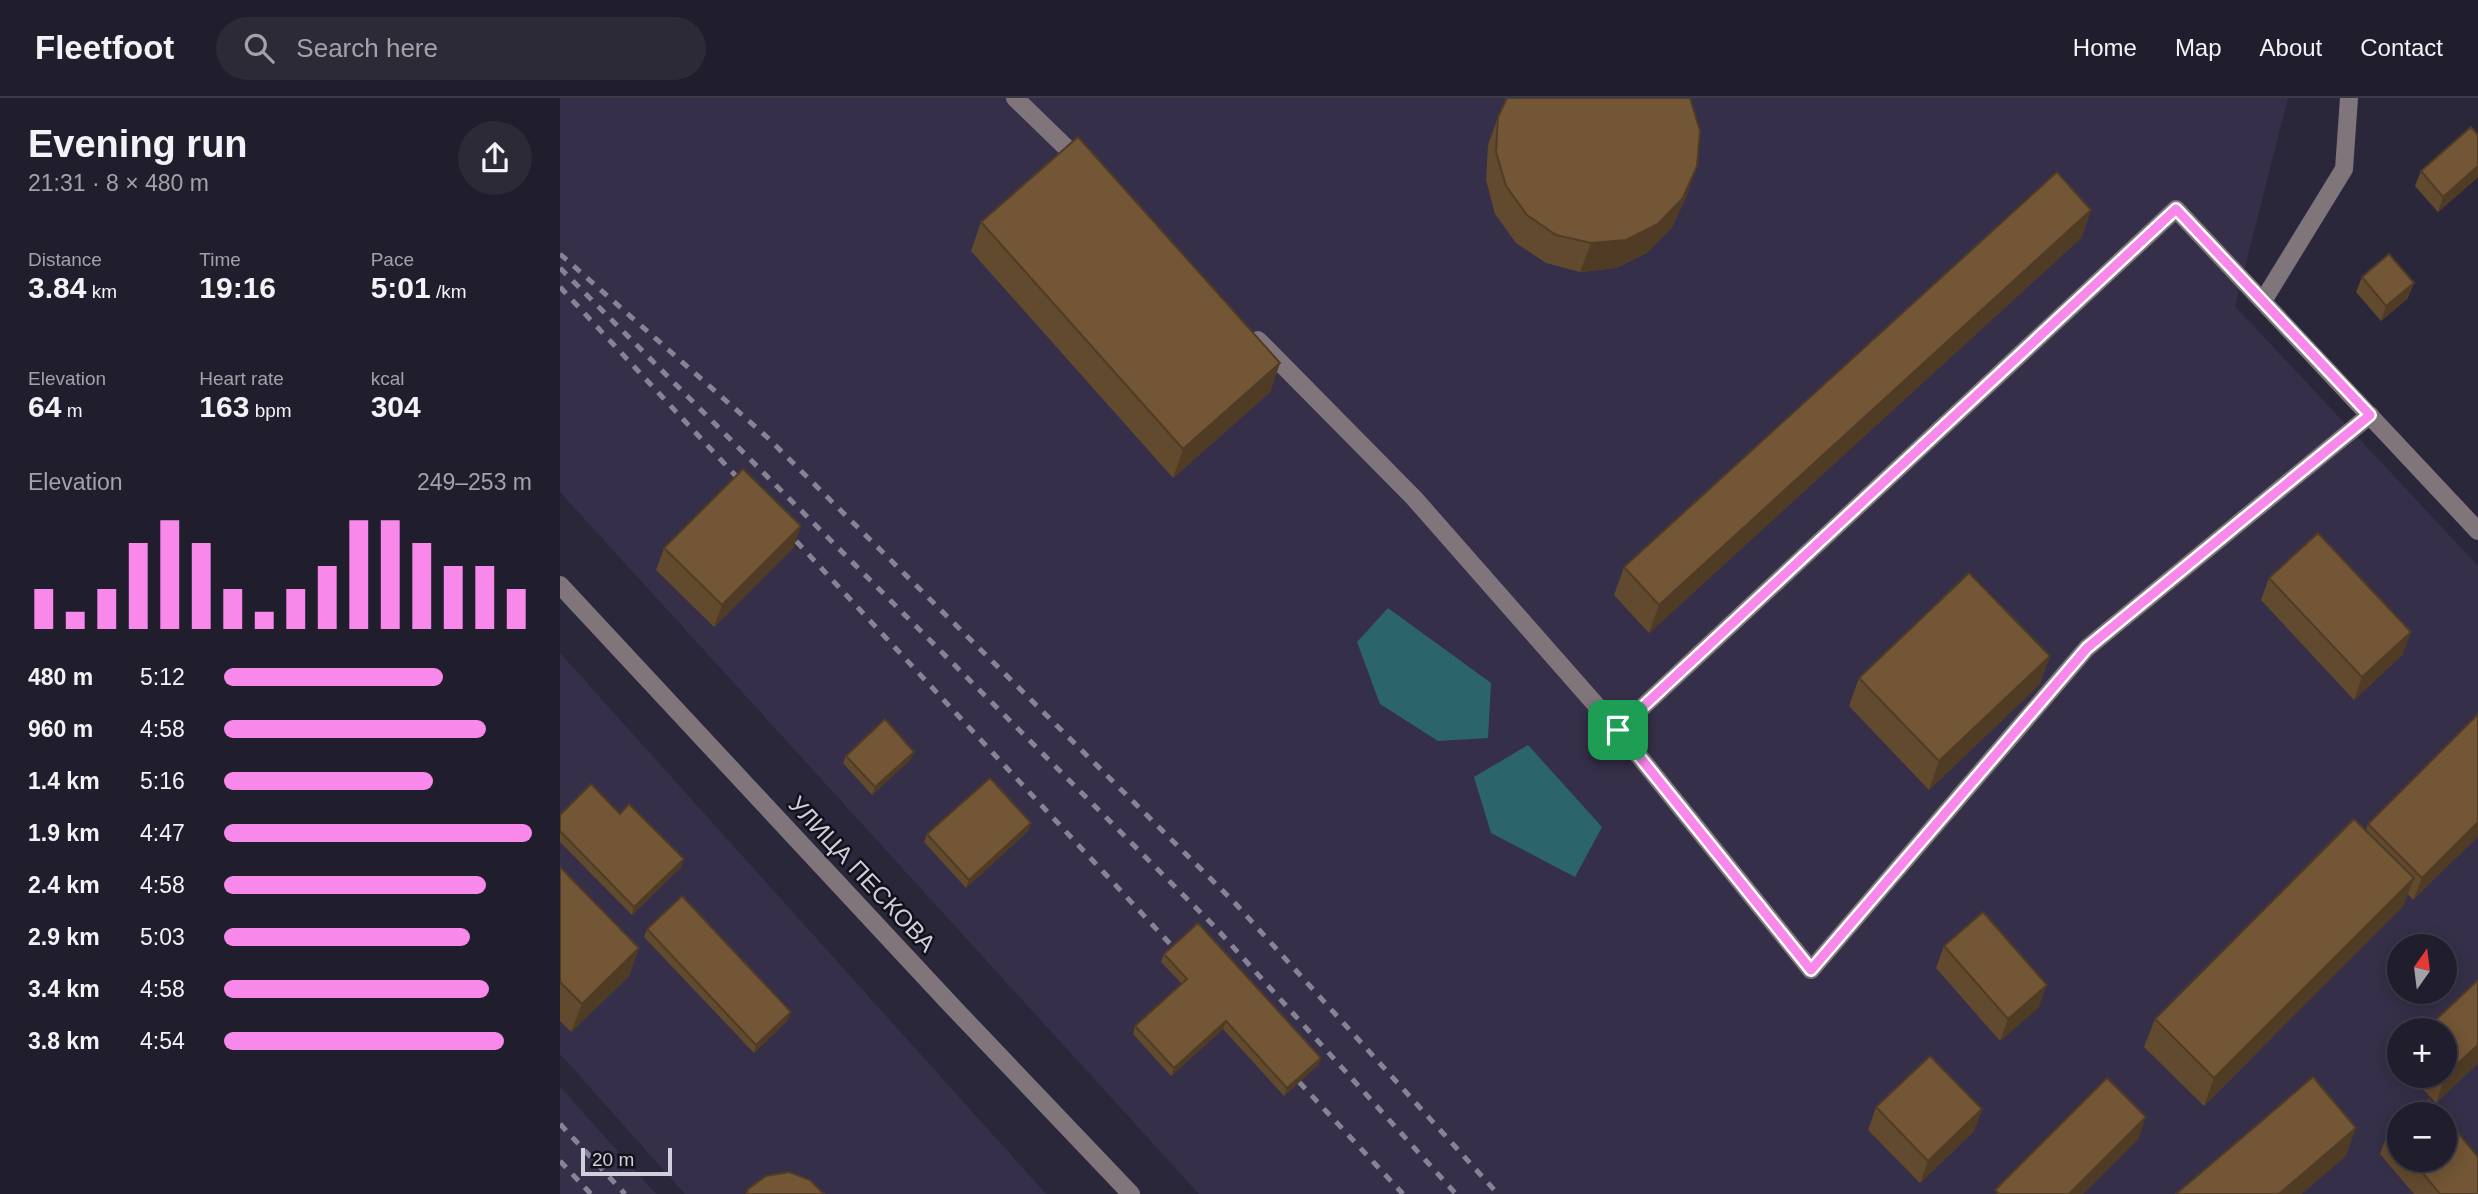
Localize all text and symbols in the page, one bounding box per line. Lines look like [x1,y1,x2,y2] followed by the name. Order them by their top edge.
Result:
[216,17,706,80] search box
[35,29,174,66] text: Fleetfoot
[240,29,278,67] icon: search
[296,33,438,63] text: Search here
[2073,34,2137,61] text: Home
[2175,34,2222,61] text: Map
[2260,34,2322,61] text: About
[2360,34,2443,61] text: Contact
[458,121,532,195] button: share
[28,123,248,165] text: Evening run
[28,170,209,196] text: 21:31 · 8 × 480 m
[28,249,102,270] text: Distance
[199,249,241,270] text: Time
[371,249,414,270] text: Pace
[28,271,86,304] text: 3.84
[199,271,276,304] text: 19:16
[371,271,431,304] text: 5:01
[86,281,117,302] text: km
[431,281,467,302] text: /km
[28,368,106,389] text: Elevation
[199,368,284,389] text: Heart rate
[371,368,404,389] text: kcal
[28,390,61,423] text: 64
[199,390,249,423] text: 163
[371,390,421,423] text: 304
[61,400,82,421] text: m
[249,400,292,421] text: bpm
[28,469,123,495] text: Elevation
[417,469,532,495] text: 249–253 m
[28,664,93,690] text: 480 m
[140,664,185,690] text: 5:12
[1588,700,1648,760] pin
[1599,711,1637,749] icon: arrive
[28,716,93,742] text: 960 m
[140,716,185,742] text: 4:58
[28,768,100,794] text: 1.4 km
[140,768,185,794] text: 5:16
[784,791,941,957] street label: УЛИЦА ПЕСКОВА
[28,820,100,846] text: 1.9 km
[140,820,185,846] text: 4:47
[28,872,100,898] text: 2.4 km
[140,872,185,898] text: 4:58
[28,924,100,950] text: 2.9 km
[140,924,185,950] text: 5:03
[2387,934,2457,1004] north arrow
[2387,934,2457,1172] map controls
[28,976,100,1002] text: 3.4 km
[140,976,185,1002] text: 4:58
[2387,1018,2457,1088] button: +
[28,1028,100,1054] text: 3.8 km
[140,1028,185,1054] text: 4:54
[2387,1102,2457,1172] button: −
[581,1145,672,1177] scale bar
[592,1149,634,1170] text: 20 m

